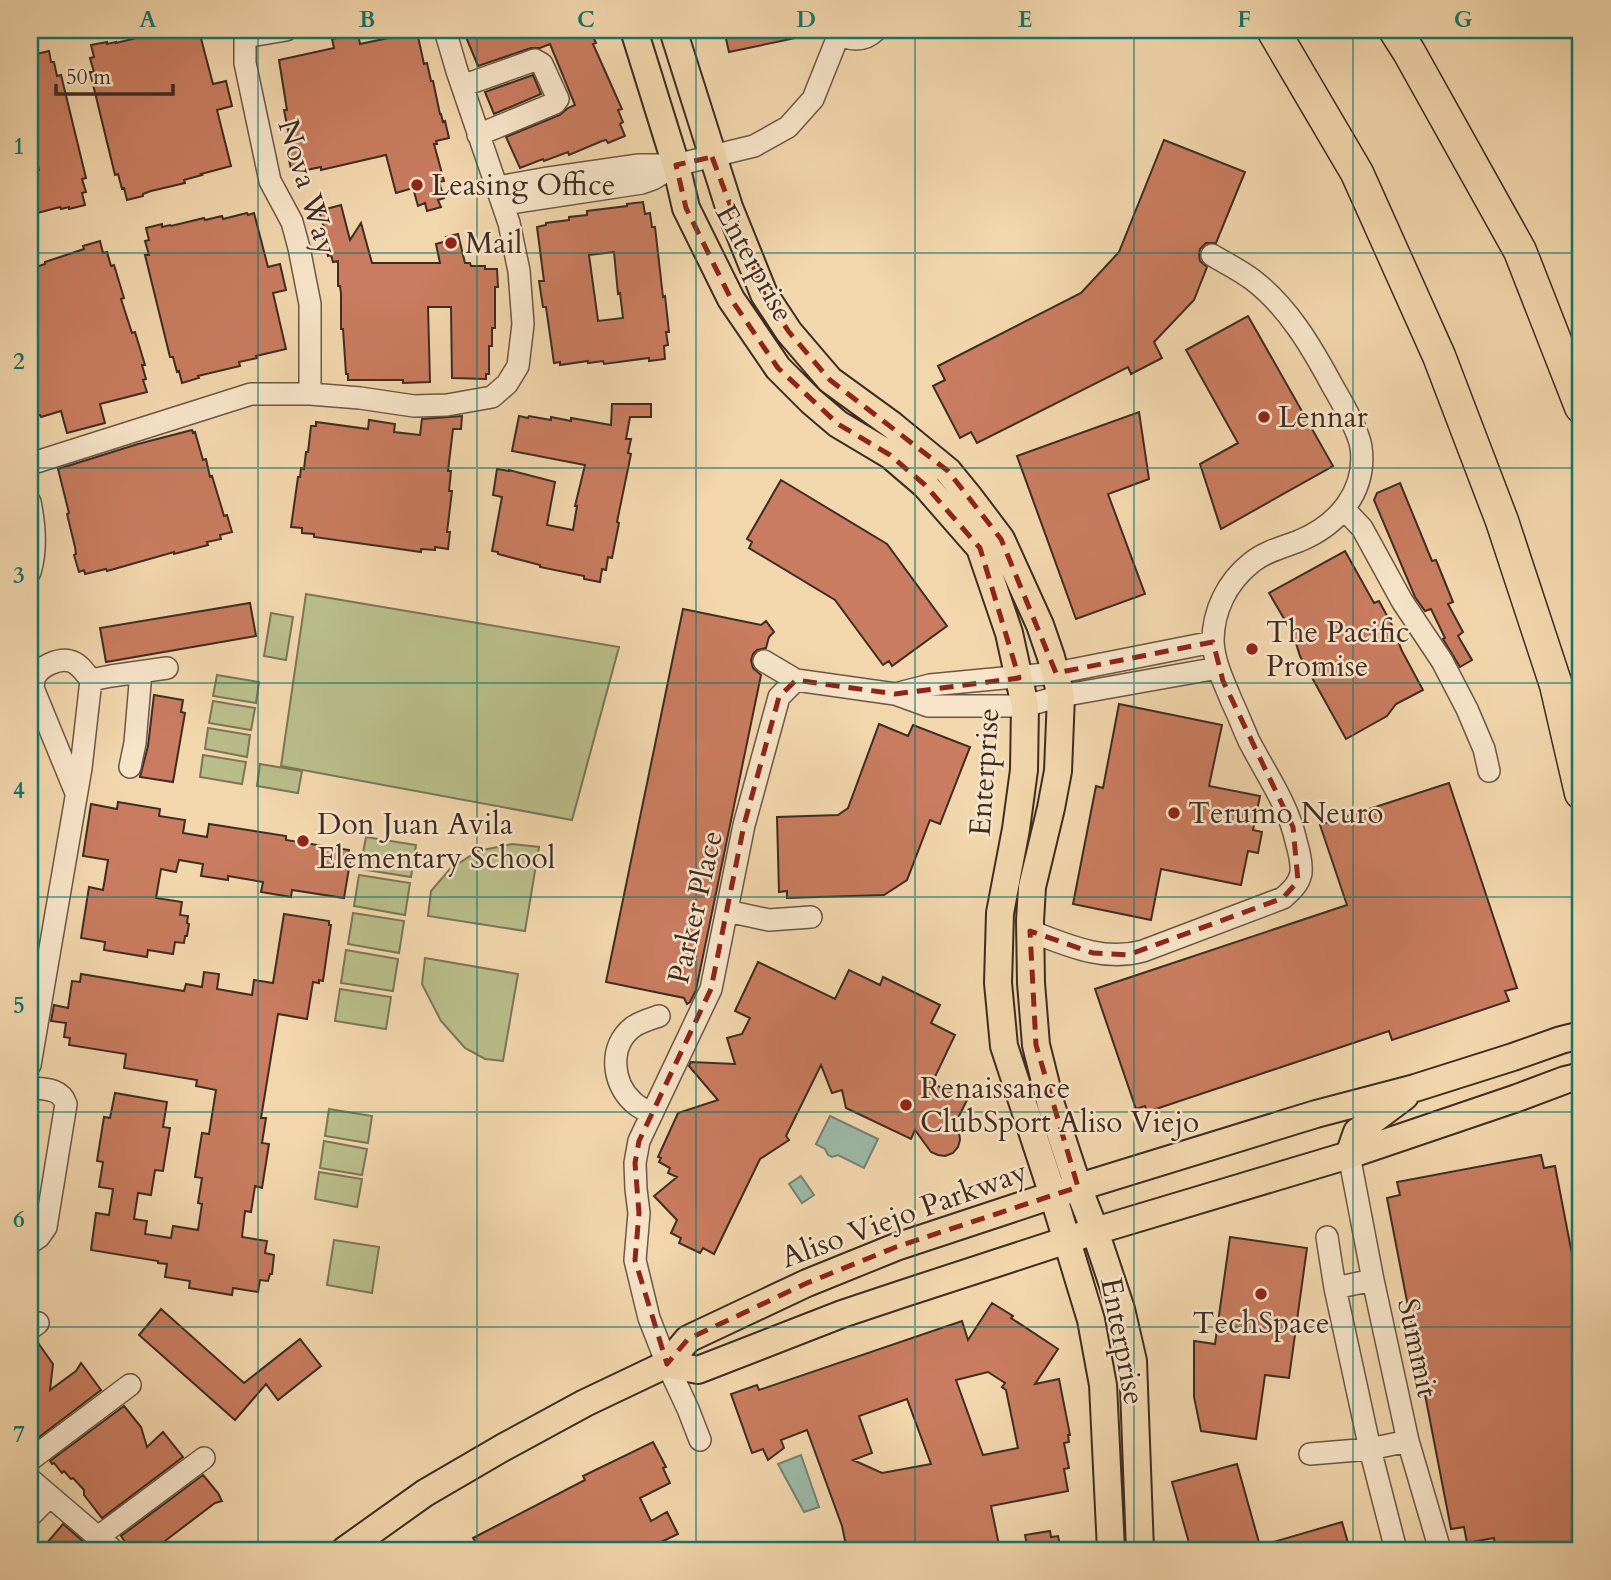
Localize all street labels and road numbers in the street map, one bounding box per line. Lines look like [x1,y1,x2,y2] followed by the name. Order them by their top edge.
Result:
[267,114,348,260] street label: Nova Way
[705,197,804,329] street label: Enterprise
[960,706,1009,838] street label: Enterprise
[658,827,733,988] street label: Parker Place
[775,1151,1033,1278] street label: Aliso Viejo Parkway
[1090,1274,1155,1408] street label: Enterprise
[1387,1295,1448,1402] street label: Summit

